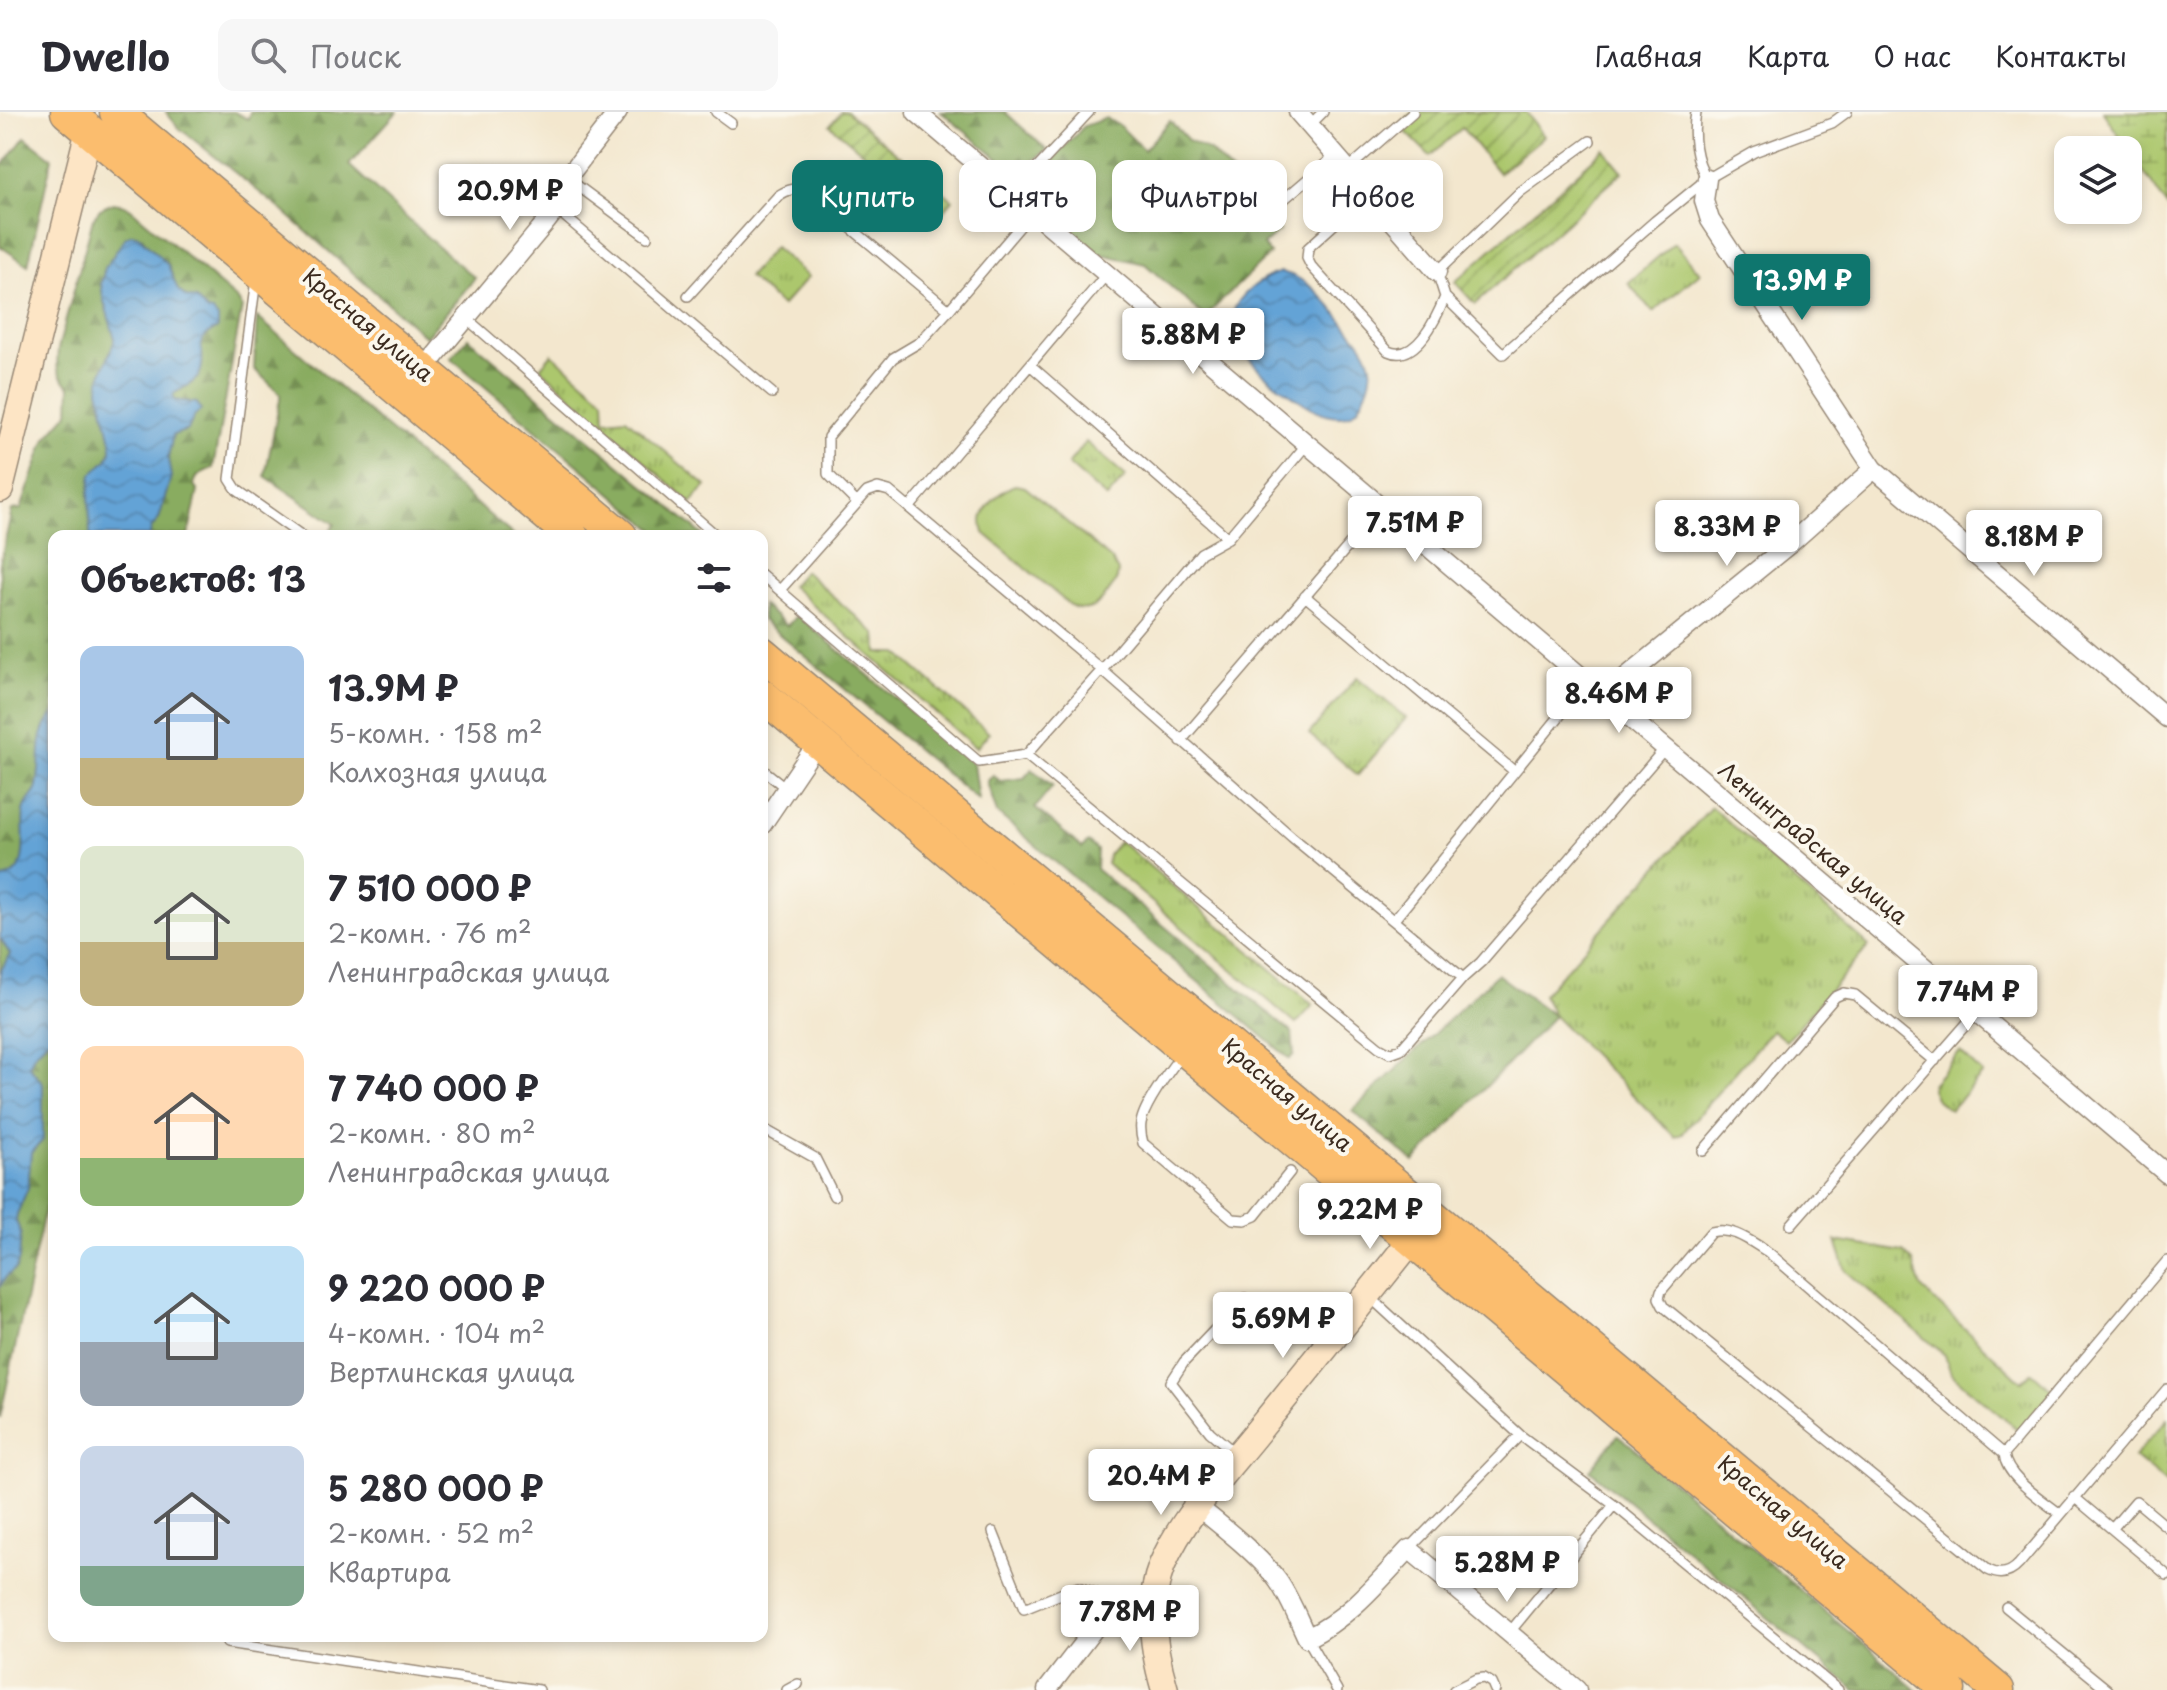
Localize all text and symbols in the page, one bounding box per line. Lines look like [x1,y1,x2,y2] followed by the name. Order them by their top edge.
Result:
[218,19,778,91] search box
[40,27,170,84] text: Dwello
[246,33,290,77] icon: search
[310,33,401,78] text: Поиск
[1595,34,1703,77] text: Главная
[1747,34,1829,77] text: Карта
[1873,34,1951,77] text: О нас
[1995,34,2127,77] text: Контакты
[2054,136,2142,224] map controls
[2054,136,2142,224] button: layers
[792,160,943,232] chip: Купить
[959,160,1096,232] chip: Снять
[1112,160,1287,232] chip: Фильтры
[1303,160,1443,232] chip: Новое
[436,164,584,232] pin: 20.9M ₽
[457,170,563,209] text: 20.9M ₽
[1728,254,1876,322] pin: 13.9M ₽
[296,259,442,389] street label: Красная улица
[1752,260,1852,299] text: 13.9M ₽
[1119,308,1267,376] pin: 5.88M ₽
[1140,314,1246,353] text: 5.88M ₽
[1341,496,1489,564] pin: 7.51M ₽
[1653,500,1801,568] pin: 8.33M ₽
[1366,502,1464,541] text: 7.51M ₽
[1673,506,1781,545] text: 8.33M ₽
[1960,510,2108,578] pin: 8.18M ₽
[1984,516,2084,555] text: 8.18M ₽
[80,552,306,604] text: Объектов: 13
[692,556,736,600] icon: filters
[328,661,458,713] text: 13.9M ₽
[1545,667,1693,735] pin: 8.46M ₽
[1564,673,1674,712] text: 8.46M ₽
[144,678,240,774] icon: home
[328,713,543,752] text: 5-комн. · 158 m²
[328,752,547,791] text: Колхозная улица
[1712,753,1916,931] street label: Ленинградская улица
[328,861,532,913] text: 7 510 000 ₽
[144,878,240,974] icon: home
[328,913,532,952] text: 2-комн. · 76 m²
[328,952,609,991] text: Ленинградская улица
[1894,965,2042,1033] pin: 7.74M ₽
[1916,971,2020,1010] text: 7.74M ₽
[1215,1029,1361,1159] street label: Красная улица
[328,1061,539,1113] text: 7 740 000 ₽
[144,1078,240,1174] icon: home
[328,1113,536,1152] text: 2-комн. · 80 m²
[328,1152,609,1191] text: Ленинградская улица
[1296,1183,1444,1251] pin: 9.22M ₽
[1317,1189,1423,1228] text: 9.22M ₽
[328,1261,545,1313] text: 9 220 000 ₽
[144,1278,240,1374] icon: home
[1209,1292,1357,1360] pin: 5.69M ₽
[1231,1298,1335,1337] text: 5.69M ₽
[328,1313,545,1352] text: 4-комн. · 104 m²
[328,1352,574,1391] text: Вертлинская улица
[1711,1446,1857,1576] street label: Красная улица
[1087,1449,1235,1517] pin: 20.4M ₽
[1106,1455,1216,1494] text: 20.4M ₽
[328,1461,543,1513] text: 5 280 000 ₽
[144,1478,240,1574] icon: home
[328,1513,534,1552] text: 2-комн. · 52 m²
[1433,1536,1581,1604] pin: 5.28M ₽
[1454,1542,1560,1581] text: 5.28M ₽
[328,1552,451,1591] text: Квартира
[1056,1585,1204,1653] pin: 7.78M ₽
[1079,1591,1181,1630] text: 7.78M ₽

